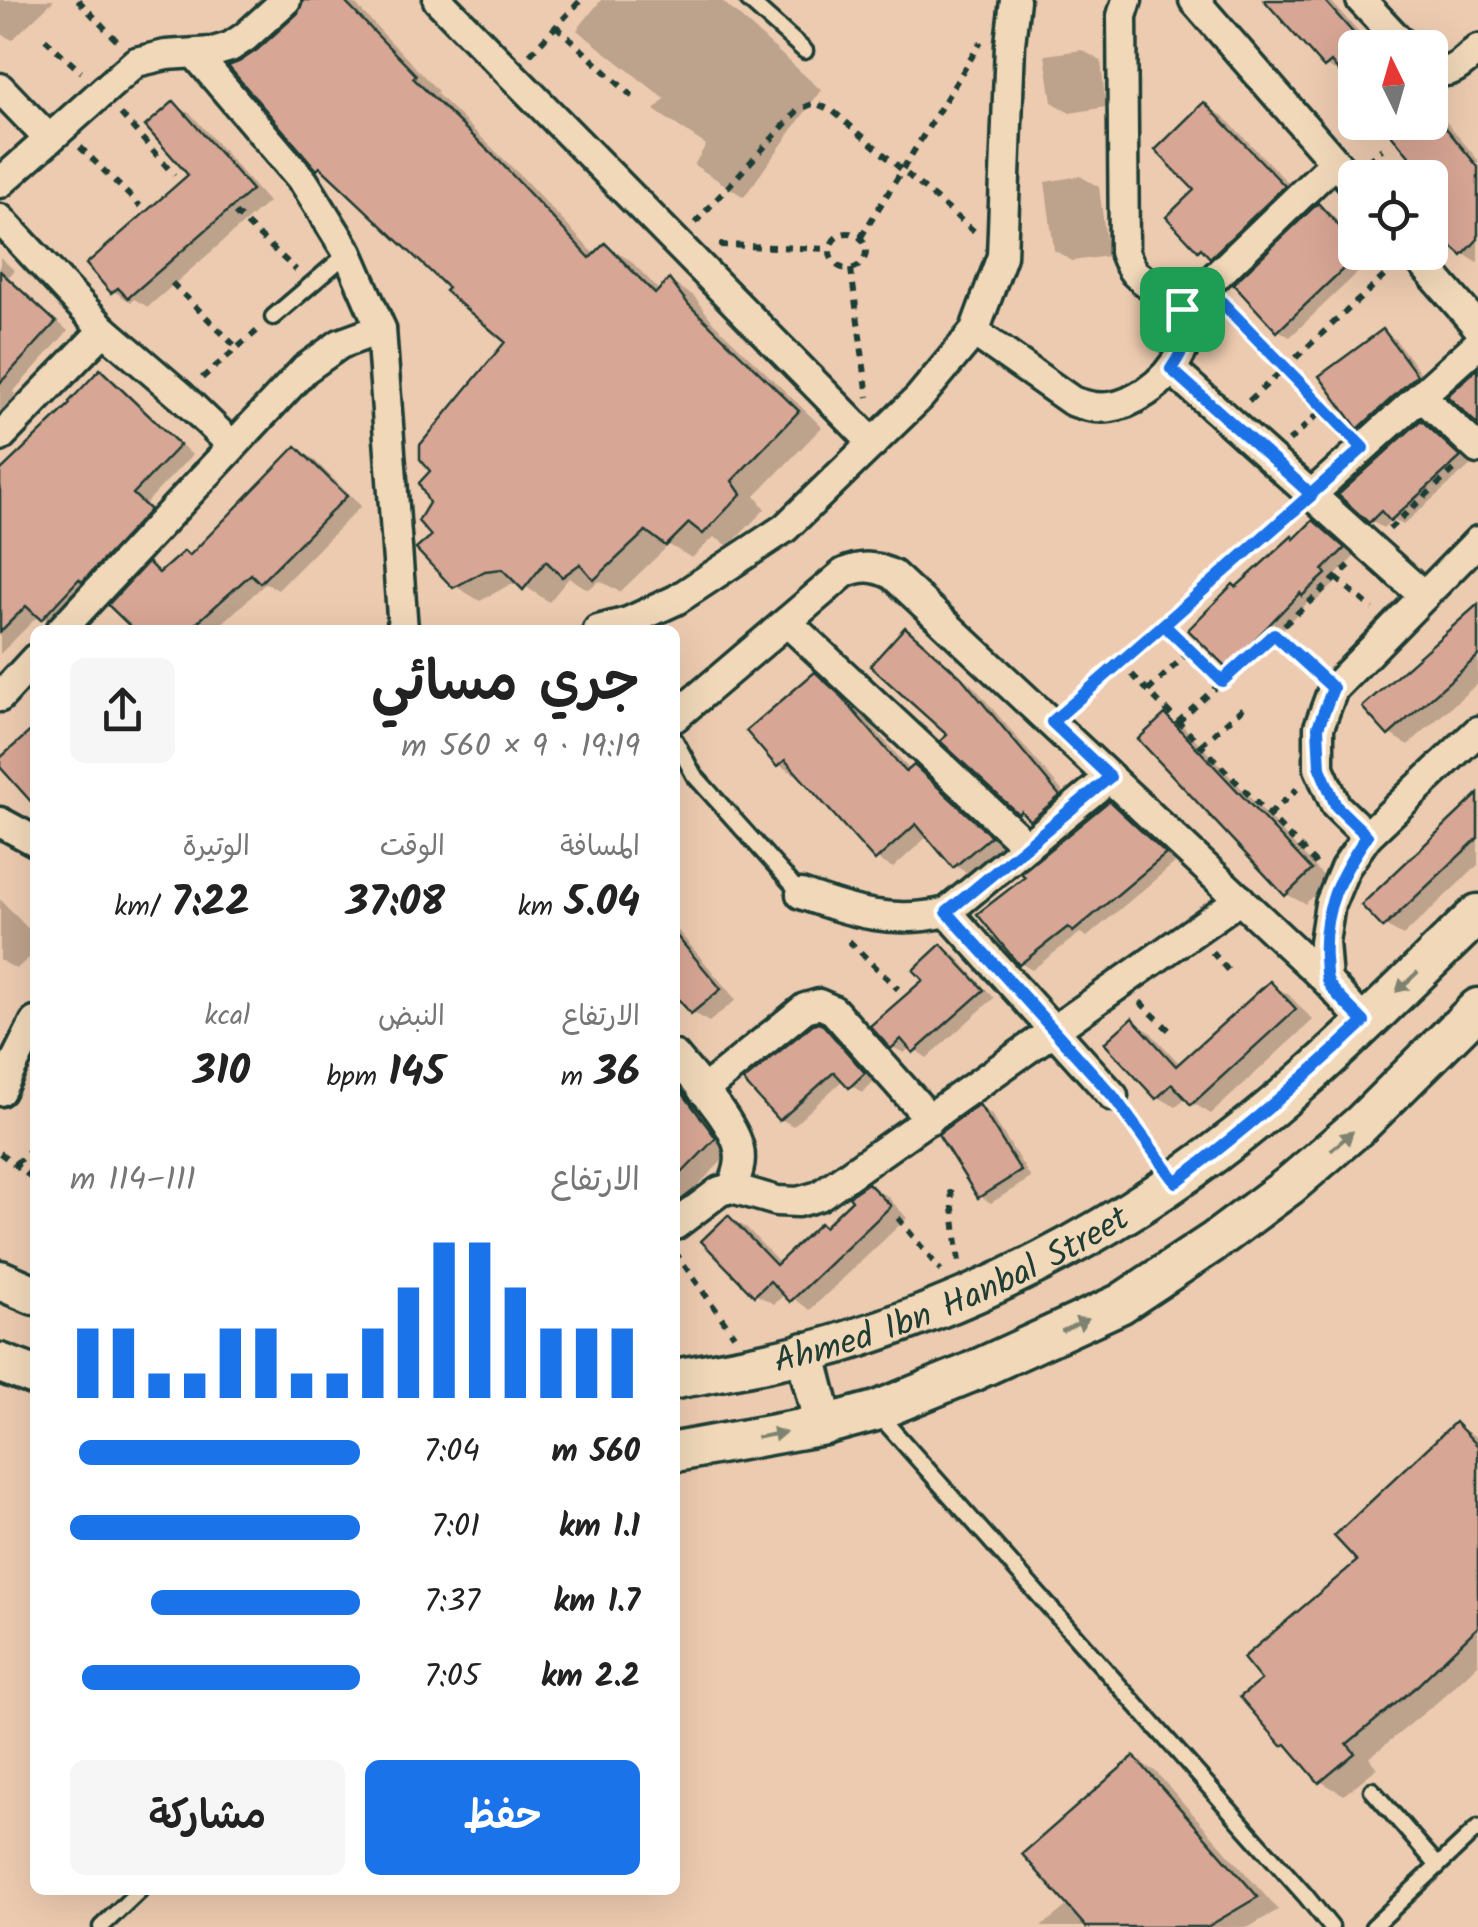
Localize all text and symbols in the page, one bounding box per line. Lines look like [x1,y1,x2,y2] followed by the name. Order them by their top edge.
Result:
[1338,30,1448,140] north arrow
[1338,30,1448,270] map controls
[1338,160,1448,270] button: locate
[1140,267,1225,352] pin
[1155,282,1210,337] icon: arrive
[371,641,640,728] text: جري مسائي
[70,658,175,763] button: share
[401,722,640,773] text: 19:19 · 9 × 560 m
[182,825,250,870] text: الوتيرة
[380,825,445,870] text: الوقت
[560,825,640,870] text: المسافة
[171,870,250,937] text: 7:22
[346,870,445,937] text: 37:08
[564,870,640,937] text: 5.04
[114,885,171,930] text: /km
[518,885,564,930] text: km
[1396,970,1420,993] one-way arrow
[204,994,250,1039] text: kcal
[378,995,445,1040] text: النبض
[561,995,640,1040] text: الارتفاع
[193,1039,250,1106] text: 310
[388,1040,445,1107] text: 145
[594,1040,640,1107] text: 36
[327,1055,388,1100] text: bpm
[561,1055,594,1100] text: m
[1329,1130,1354,1152] one-way arrow
[70,1155,196,1206] text: 111–114 m
[550,1156,640,1207] text: الارتفاع
[769,1192,1142,1390] street label: Ahmed Ibn Hanbal Street
[1061,1317,1090,1334] one-way arrow
[424,1427,480,1478] text: 7:04
[552,1427,640,1478] text: 560 m
[756,1427,787,1442] one-way arrow
[431,1502,480,1553] text: 7:01
[559,1502,640,1553] text: 1.1 km
[424,1577,480,1628] text: 7:37
[553,1577,640,1628] text: 1.7 km
[424,1652,480,1703] text: 7:05
[541,1652,640,1703] text: 2.2 km
[70,1760,345,1875] button: مشاركة
[365,1760,640,1875] button: حفظ

